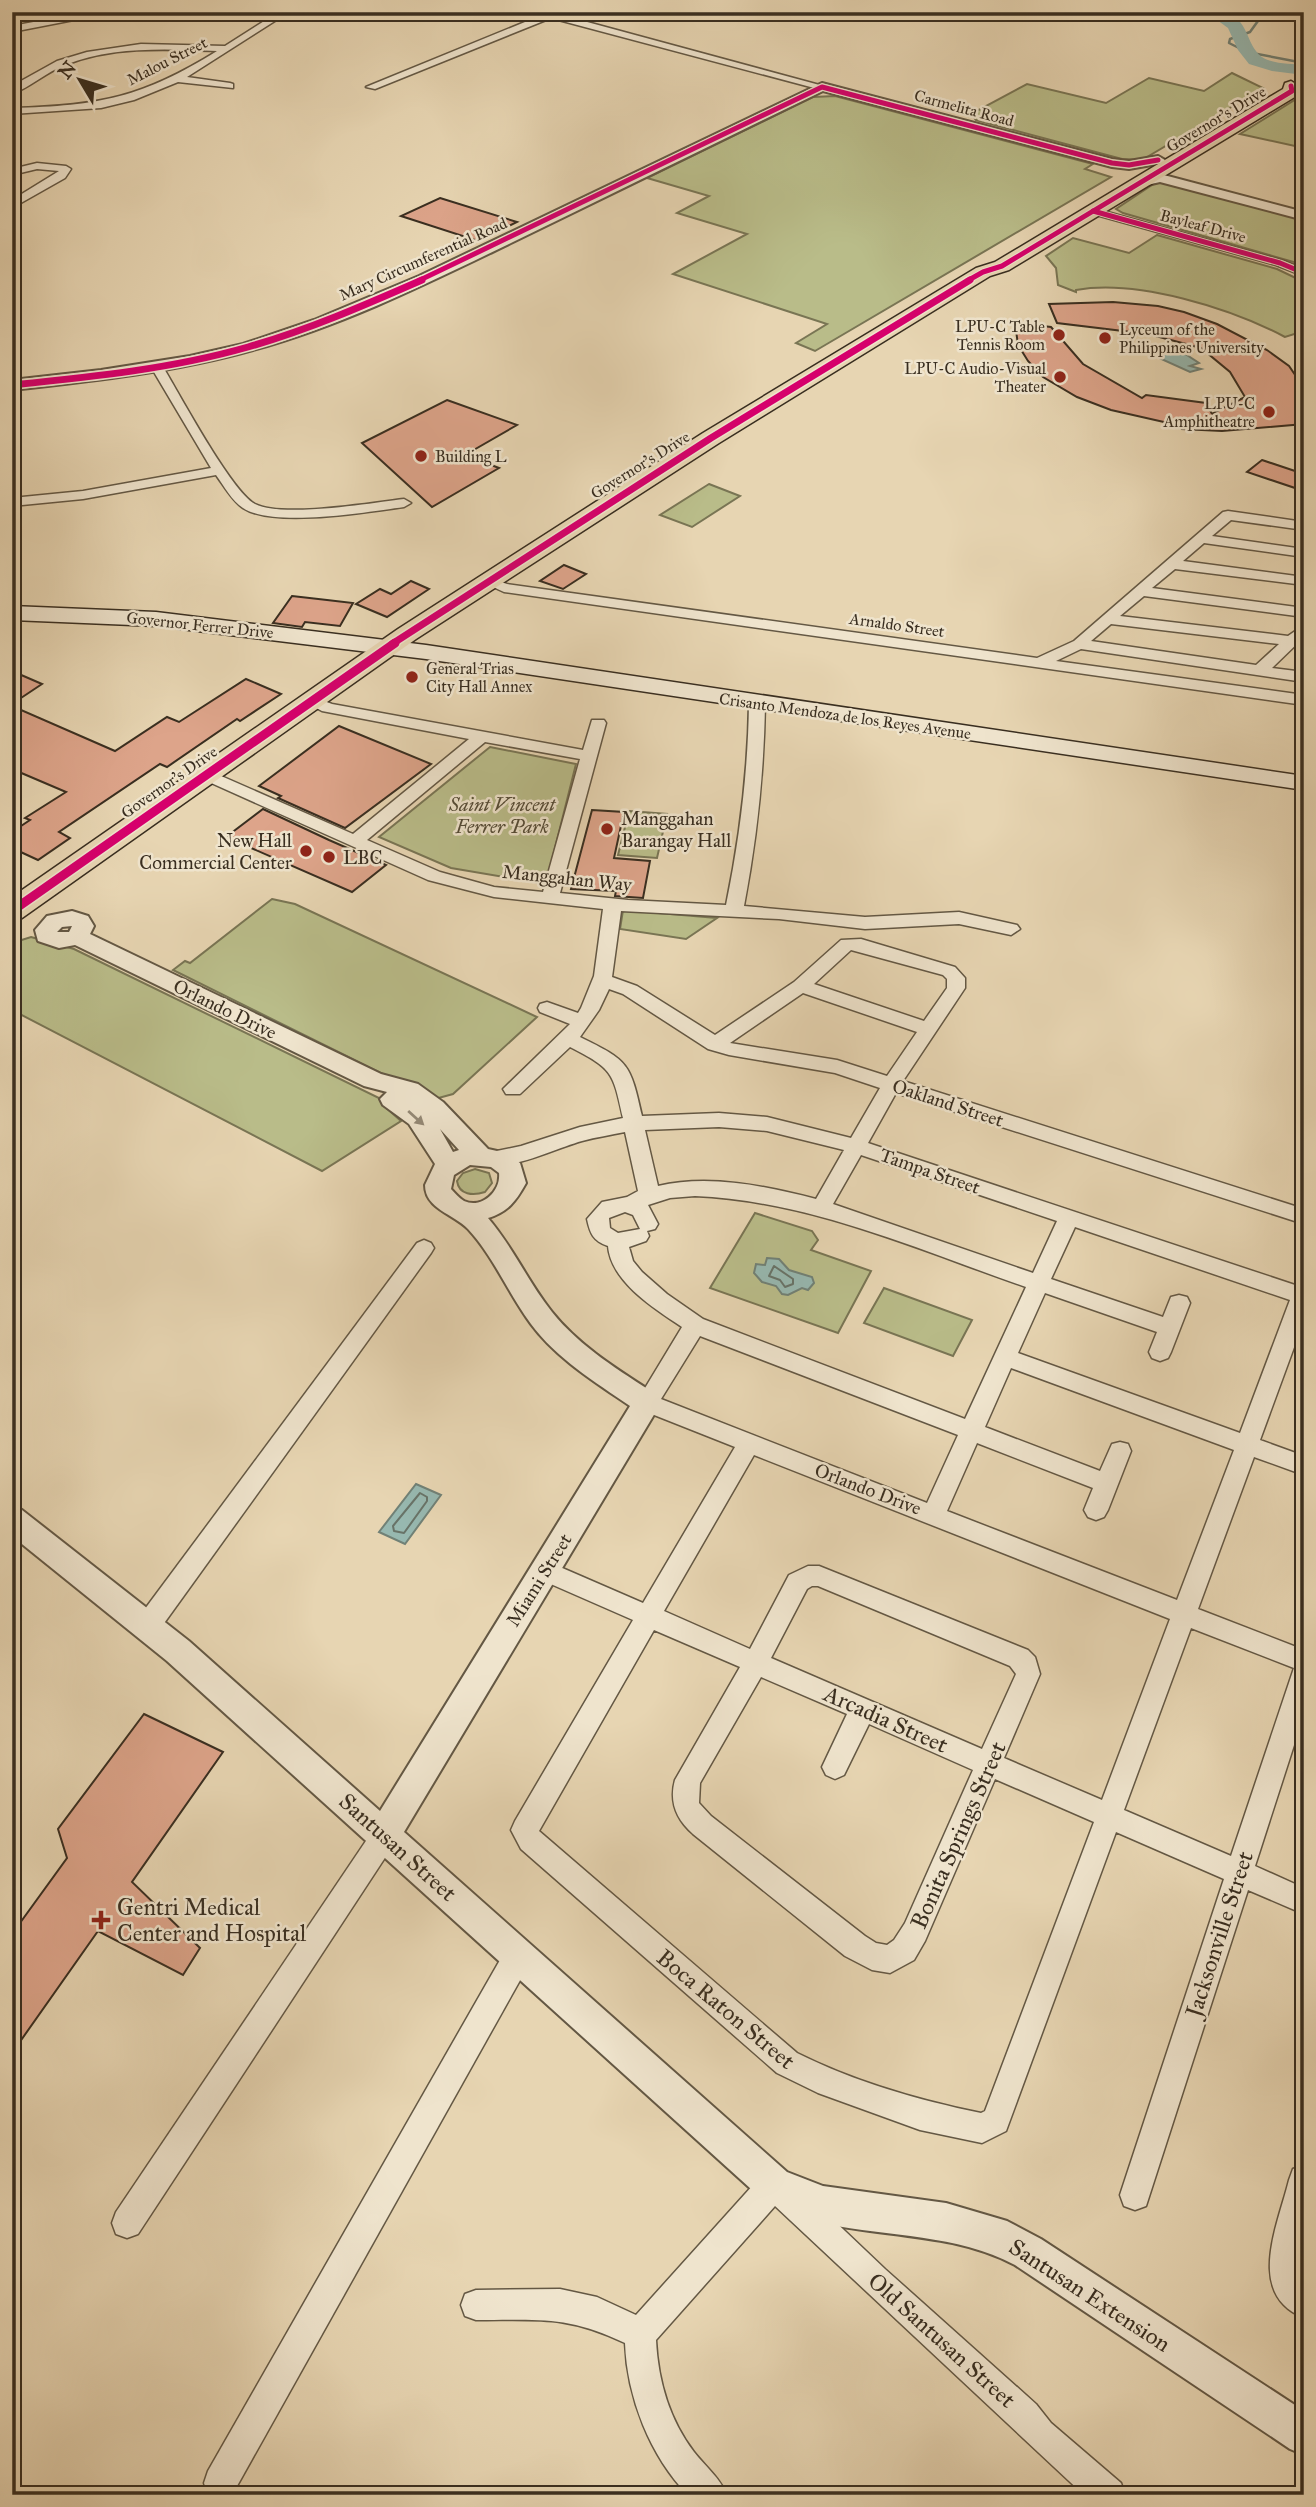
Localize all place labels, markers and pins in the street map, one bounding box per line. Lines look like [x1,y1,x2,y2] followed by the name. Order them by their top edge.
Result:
[955,317,1046,354] place label: LPU-C Table Tennis Room
[1119,320,1264,357] place label: Lyceum of the Philippines University
[1051,327,1067,343] marker: LPU-C Table Tennis Room
[1097,330,1113,346] marker: Lyceum of the Philippines University
[904,359,1047,396] place label: LPU-C Audio-Visual Theater
[1052,369,1068,385] marker: LPU-C Audio-Visual Theater
[1163,394,1255,431] place label: LPU-C Amphitheatre
[1261,404,1277,420] marker: LPU-C Amphitheatre
[435,447,507,467] place label: Building L
[413,448,429,464] marker: Building L
[426,659,532,696] place label: General Trias City Hall Annex
[404,669,420,685] marker: General Trias City Hall Annex
[621,807,732,853] place label: Manggahan Barangay Hall
[599,821,615,837] marker: Manggahan Barangay Hall
[139,829,293,874] place label: New Hall Commercial Center
[298,843,314,859] marker: New Hall Commercial Center
[343,846,383,869] place label: LBC
[321,849,337,865] marker: LBC
[117,1893,307,1947] place label: Gentri Medical Center and Hospital
[91,1910,111,1930] marker: Gentri Medical Center and Hospital

